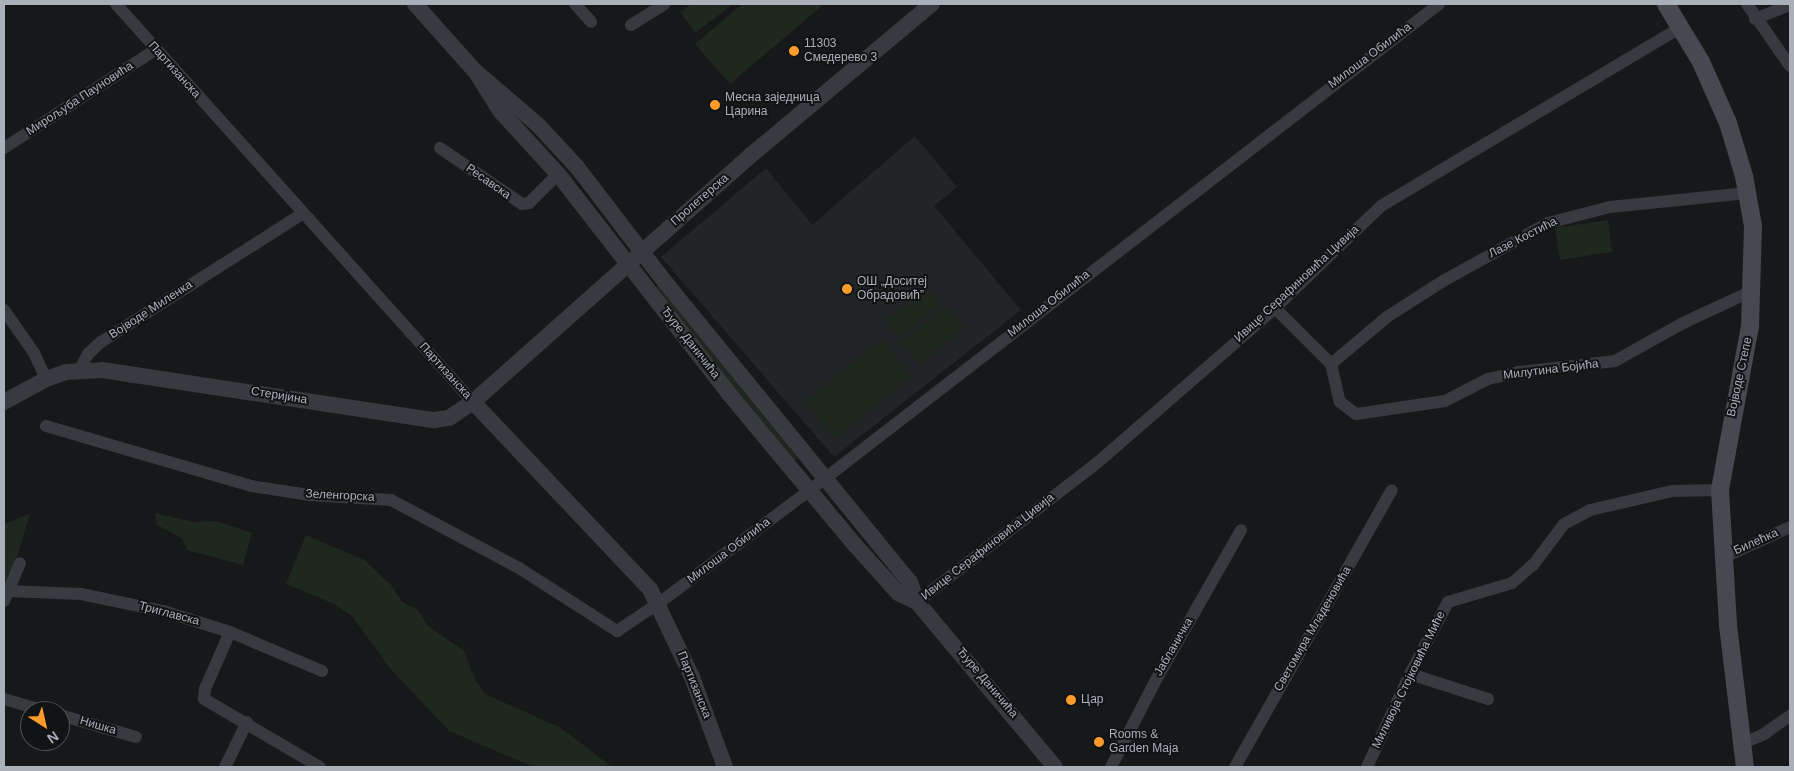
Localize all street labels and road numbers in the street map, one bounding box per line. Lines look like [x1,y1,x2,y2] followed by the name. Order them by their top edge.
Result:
[1326,20,1414,92] street label: Милоша Обилића
[145,39,203,101] street label: Партизанска
[24,59,136,139] street label: Мирољуба Пауновића
[463,161,513,203] street label: Ресавска
[668,171,732,229] street label: Пролетерска
[1486,215,1560,261] street label: Лазе Костића
[1232,223,1362,345] street label: Ивице Серафиновића Цивија
[1005,268,1093,340] street label: Милоша Обилића
[107,278,195,342] street label: Војводе Миленка
[657,304,723,382] street label: Ђуре Даничића
[1725,336,1755,418] street label: Војводе Степе
[416,340,474,402] street label: Партизанска
[1503,357,1599,383] street label: Милутина Бојића
[250,384,308,408] street label: Стеријина
[305,487,375,505] street label: Зеленгорска
[919,491,1057,603] street label: Ивице Серафиновића Цивија
[685,515,773,587] street label: Милоша Обилића
[1732,526,1780,558] street label: Билећка
[1271,564,1355,694] street label: Светомира Младеновића
[137,599,201,629] street label: Триглавска
[1369,609,1449,751] street label: Миливоја Стојковића Миће
[1152,615,1196,679] street label: Јабланичка
[953,645,1021,721] street label: Ђуре Даничића
[674,649,714,721] street label: Партизанска
[78,714,118,738] street label: Нишка

